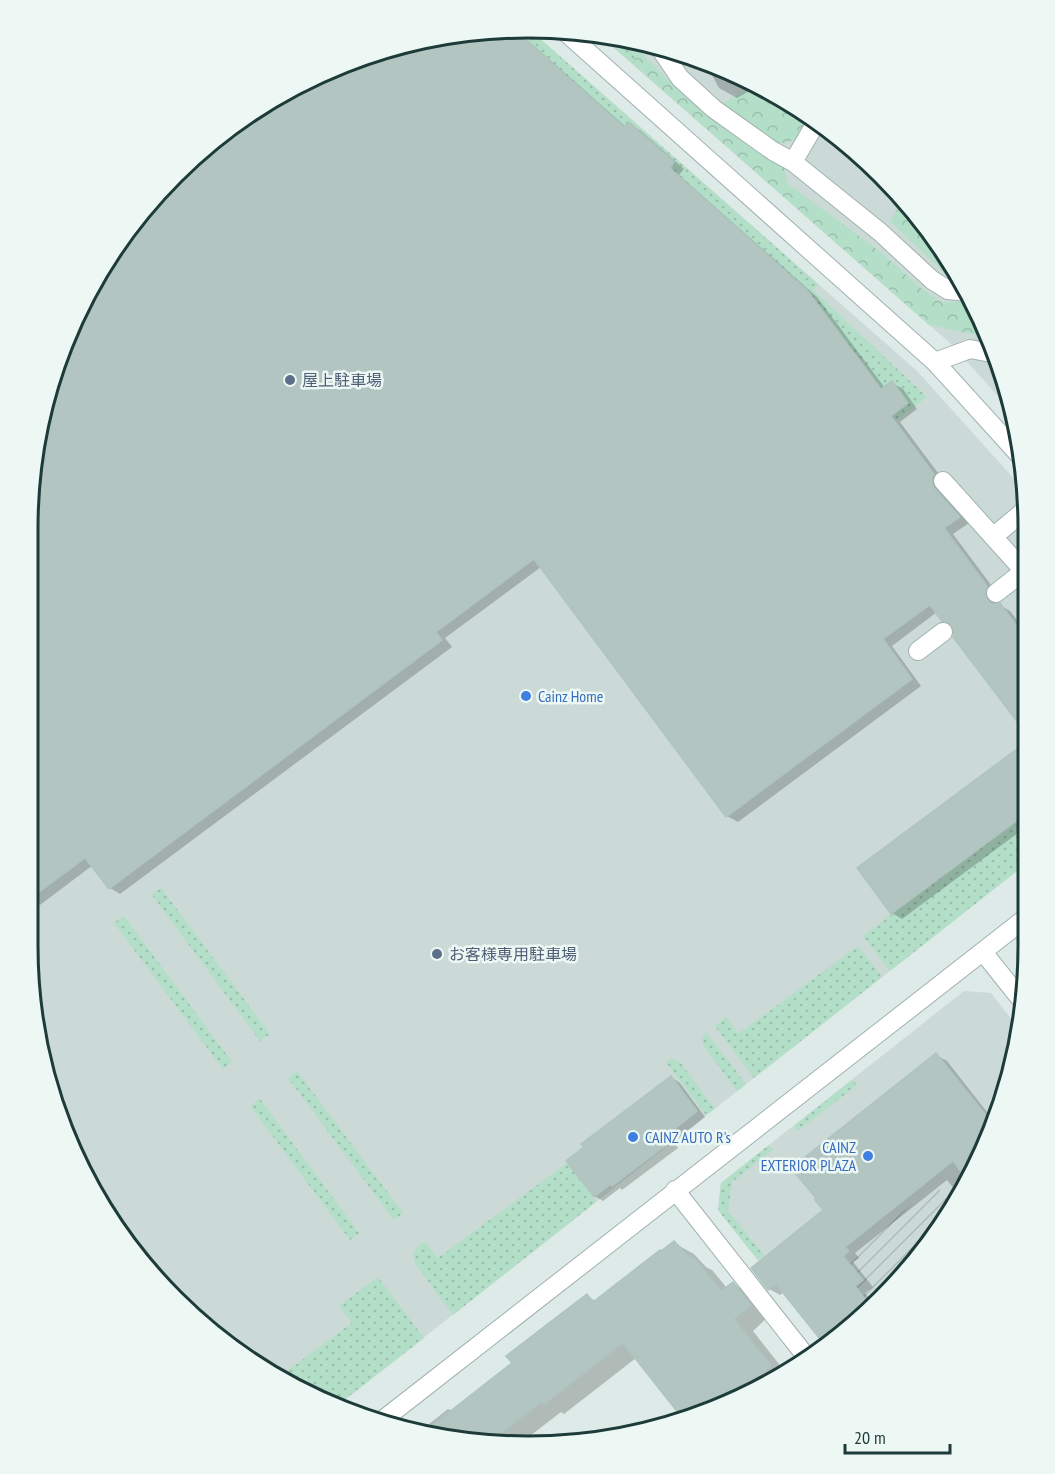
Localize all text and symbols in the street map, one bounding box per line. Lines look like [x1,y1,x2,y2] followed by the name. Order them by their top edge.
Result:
[302,370,382,390] place label: 屋上駐車場
[283,373,297,387] marker: 屋上駐車場
[538,686,603,706] place label: Cainz Home
[519,689,533,703] marker: Cainz Home
[449,944,577,964] place label: お客様専用駐車場
[430,947,444,961] marker: お客様専用駐車場
[645,1127,731,1147] place label: CAINZ AUTO R's
[626,1130,640,1144] marker: CAINZ AUTO R's
[761,1137,856,1175] place label: CAINZ EXTERIOR PLAZA
[861,1149,875,1163] marker: CAINZ EXTERIOR PLAZA
[845,1417,950,1455] scale bar
[854,1426,886,1449] text: 20 m

